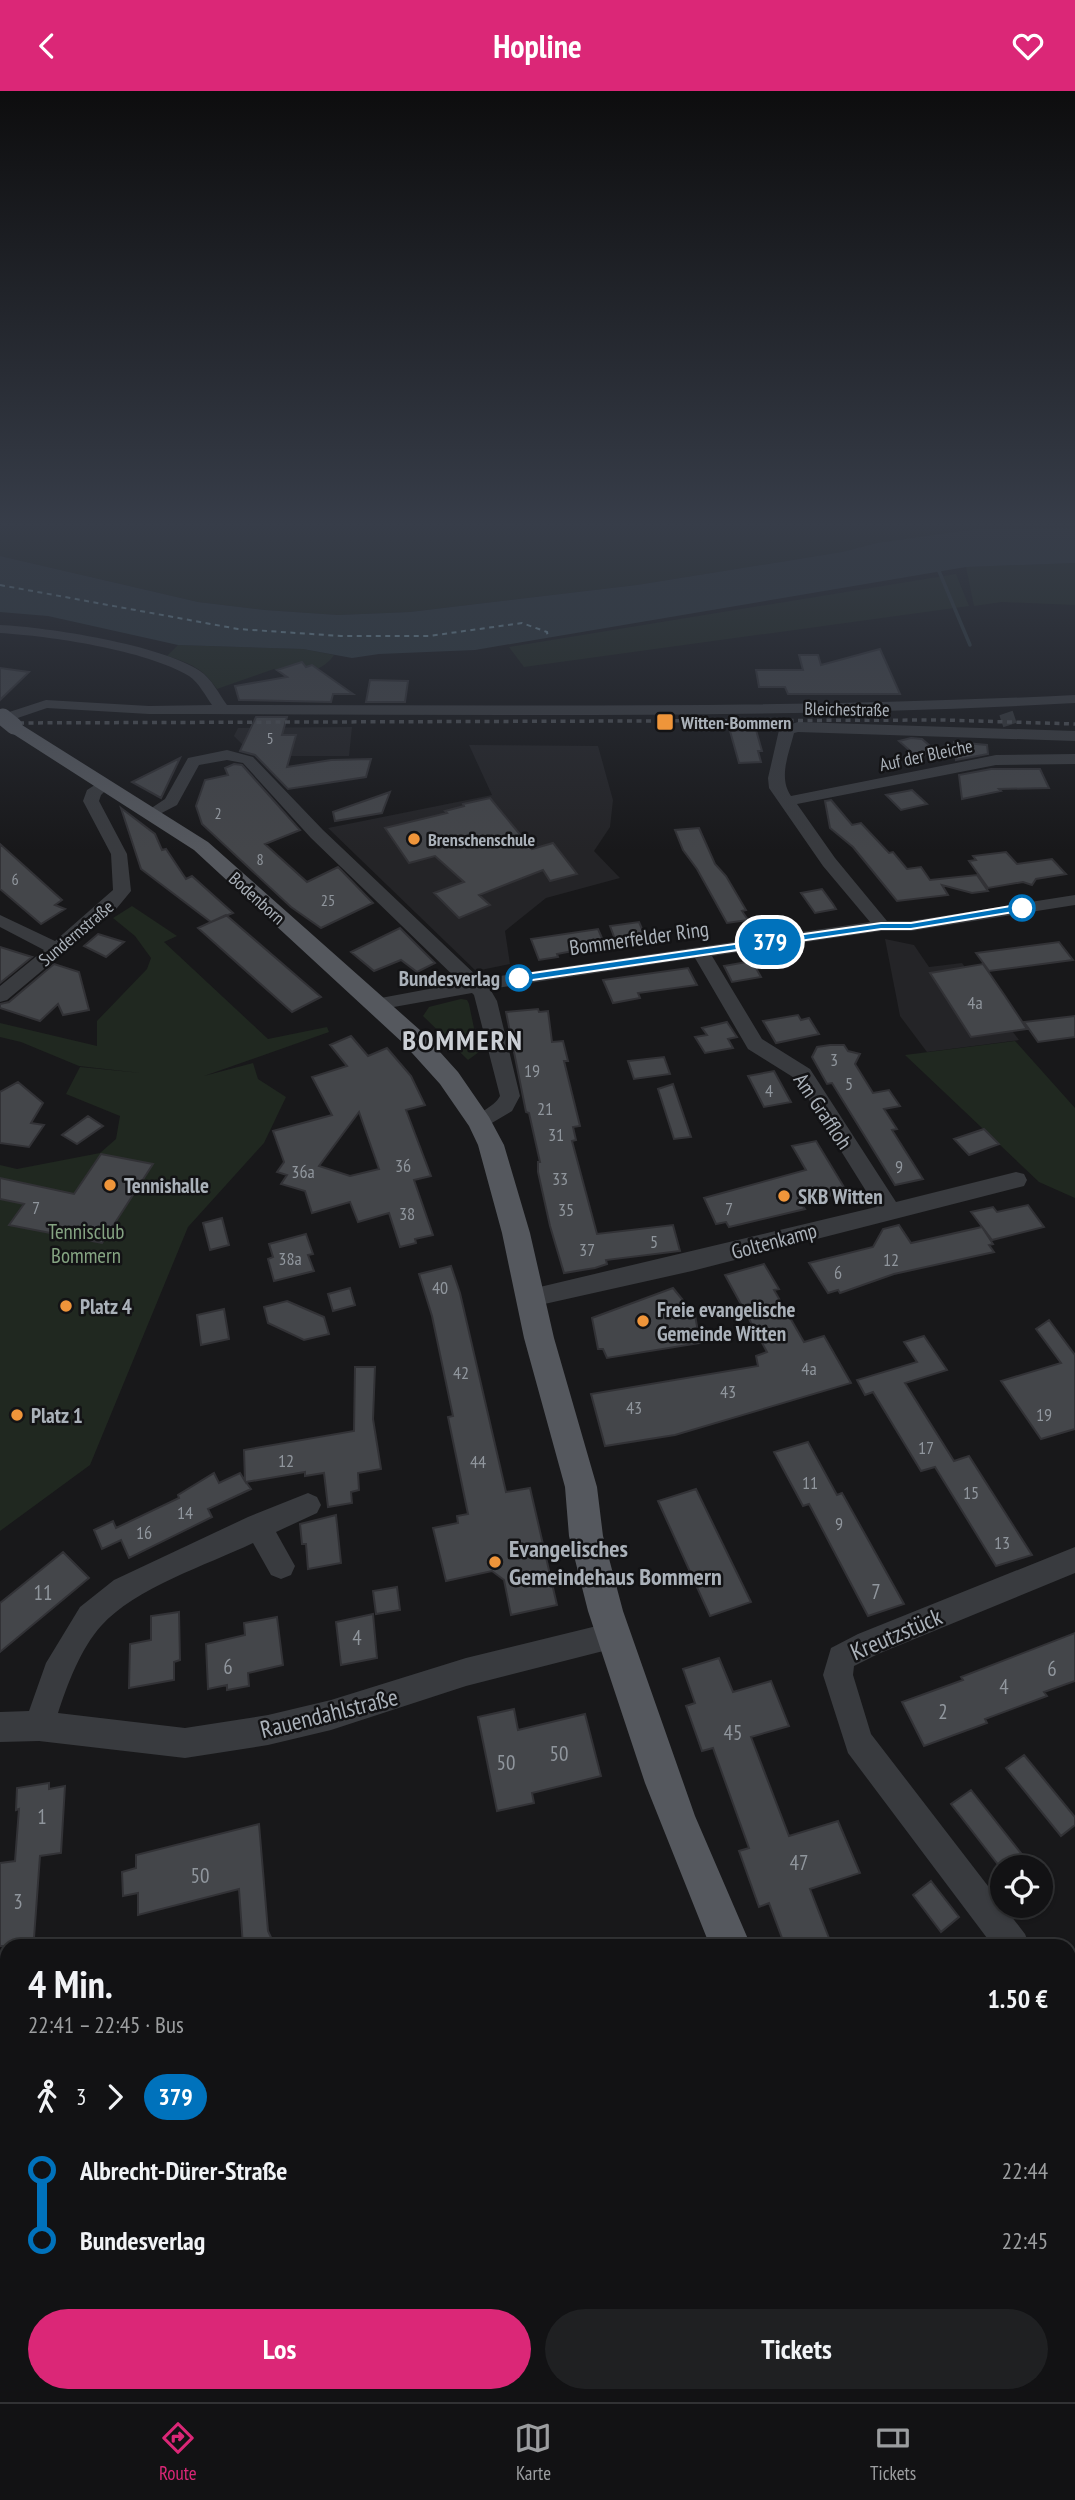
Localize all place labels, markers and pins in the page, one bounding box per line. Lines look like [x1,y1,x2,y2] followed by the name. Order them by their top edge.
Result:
[680,711,791,734] place label: Witten-Bommern
[655,712,675,732] marker: Witten-Bommern
[428,828,535,851] place label: Brenschenschule
[406,831,422,847] marker: Brenschenschule
[1009,895,1035,921] unlabelled marker
[399,965,500,992] place label: Bundesverlag
[506,965,532,991] marker: Bundesverlag
[124,1172,209,1199] place label: Tennishalle
[102,1177,118,1193] marker: Tennishalle
[798,1183,883,1210] place label: SKB Witten
[776,1188,792,1204] marker: SKB Witten
[80,1293,132,1320] place label: Platz 4
[657,1296,795,1347] place label: Freie evangelische Gemeinde Witten
[58,1298,74,1314] marker: Platz 4
[635,1313,651,1329] marker: Freie evangelische Gemeinde Witten
[31,1402,83,1429] place label: Platz 1
[9,1407,25,1423] marker: Platz 1
[509,1533,722,1592] place label: Evangelisches Gemeindehaus Bommern
[487,1554,503,1570] marker: Evangelisches Gemeindehaus Bommern

